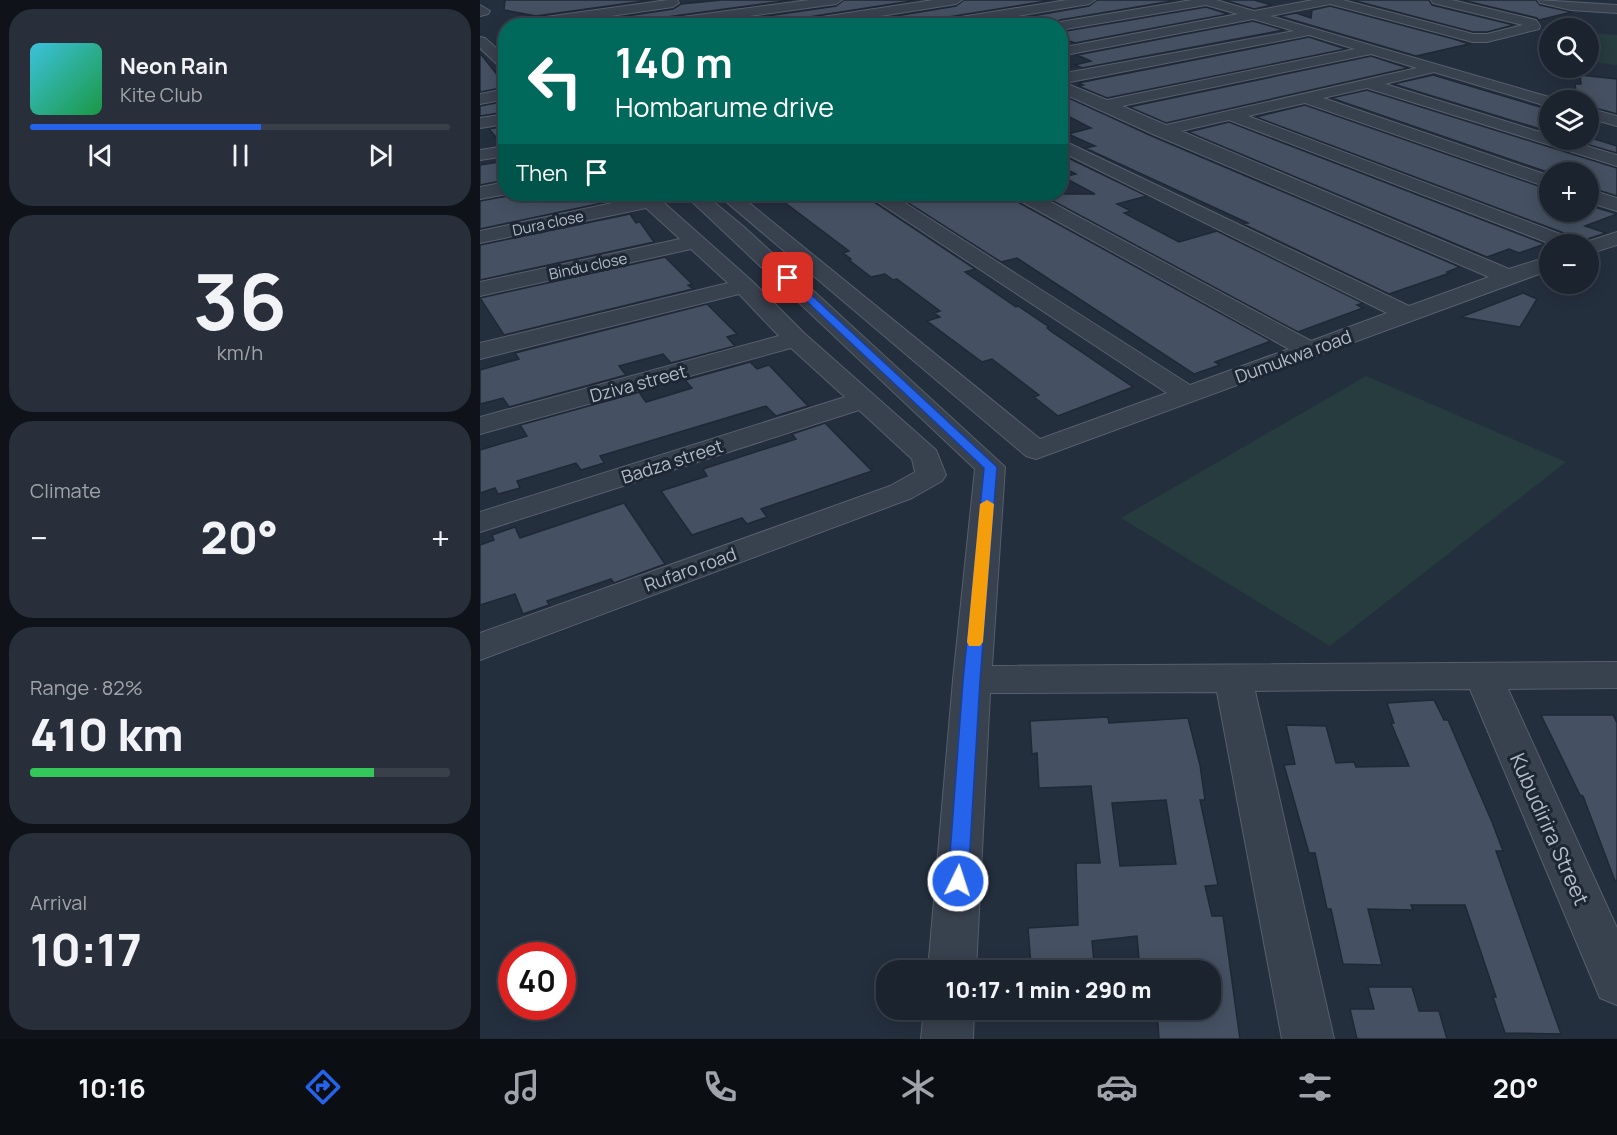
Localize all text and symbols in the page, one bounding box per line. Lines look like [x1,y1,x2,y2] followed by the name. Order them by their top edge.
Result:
[1539,18,1599,294] map controls
[1539,18,1599,78] button: search
[615,33,733,91] text: 140 m
[516,42,594,120] icon: left
[120,51,228,81] text: Neon Rain
[120,81,203,108] text: Kite Club
[615,88,834,125] text: Hombarume drive
[1539,90,1599,150] button: layers
[84,139,117,172] icon: previous
[224,139,257,172] icon: pause
[364,139,397,172] icon: next
[580,156,613,189] icon: arrive
[516,158,568,188] text: Then
[1539,162,1599,222] button: +
[510,205,586,241] street label: Dura close
[1539,234,1599,294] button: −
[193,247,287,353] text: 36
[547,247,629,285] street label: Bindu close
[762,252,813,303] pin
[771,261,804,294] icon: arrive
[1231,324,1355,388] street label: Dumukwa road
[217,339,263,366] text: km/h
[587,359,689,407] street label: Dziva street
[618,433,726,489] street label: Badza street
[30,477,101,504] text: Climate
[201,506,278,568] text: 20°
[30,515,48,560] text: −
[431,515,450,560] text: +
[641,541,739,597] street label: Rufaro road
[30,674,143,701] text: Range · 82%
[30,703,184,765] text: 410 km
[1504,749,1596,909] street label: Kubudirira Street
[926,849,990,913] position arrow
[30,889,87,916] text: Arrival
[30,918,142,980] text: 10:17
[498,942,576,1020] speed limit sign: 40
[946,975,1151,1005] text: 10:17 · 1 min · 290 m
[302,1066,344,1108] icon: directions
[501,1066,543,1108] icon: music
[699,1066,741,1108] icon: phone
[897,1066,939,1108] icon: climate
[1096,1066,1138,1108] icon: car
[1294,1066,1336,1108] icon: filters
[78,1069,146,1106] text: 10:16
[1493,1069,1539,1106] text: 20°

